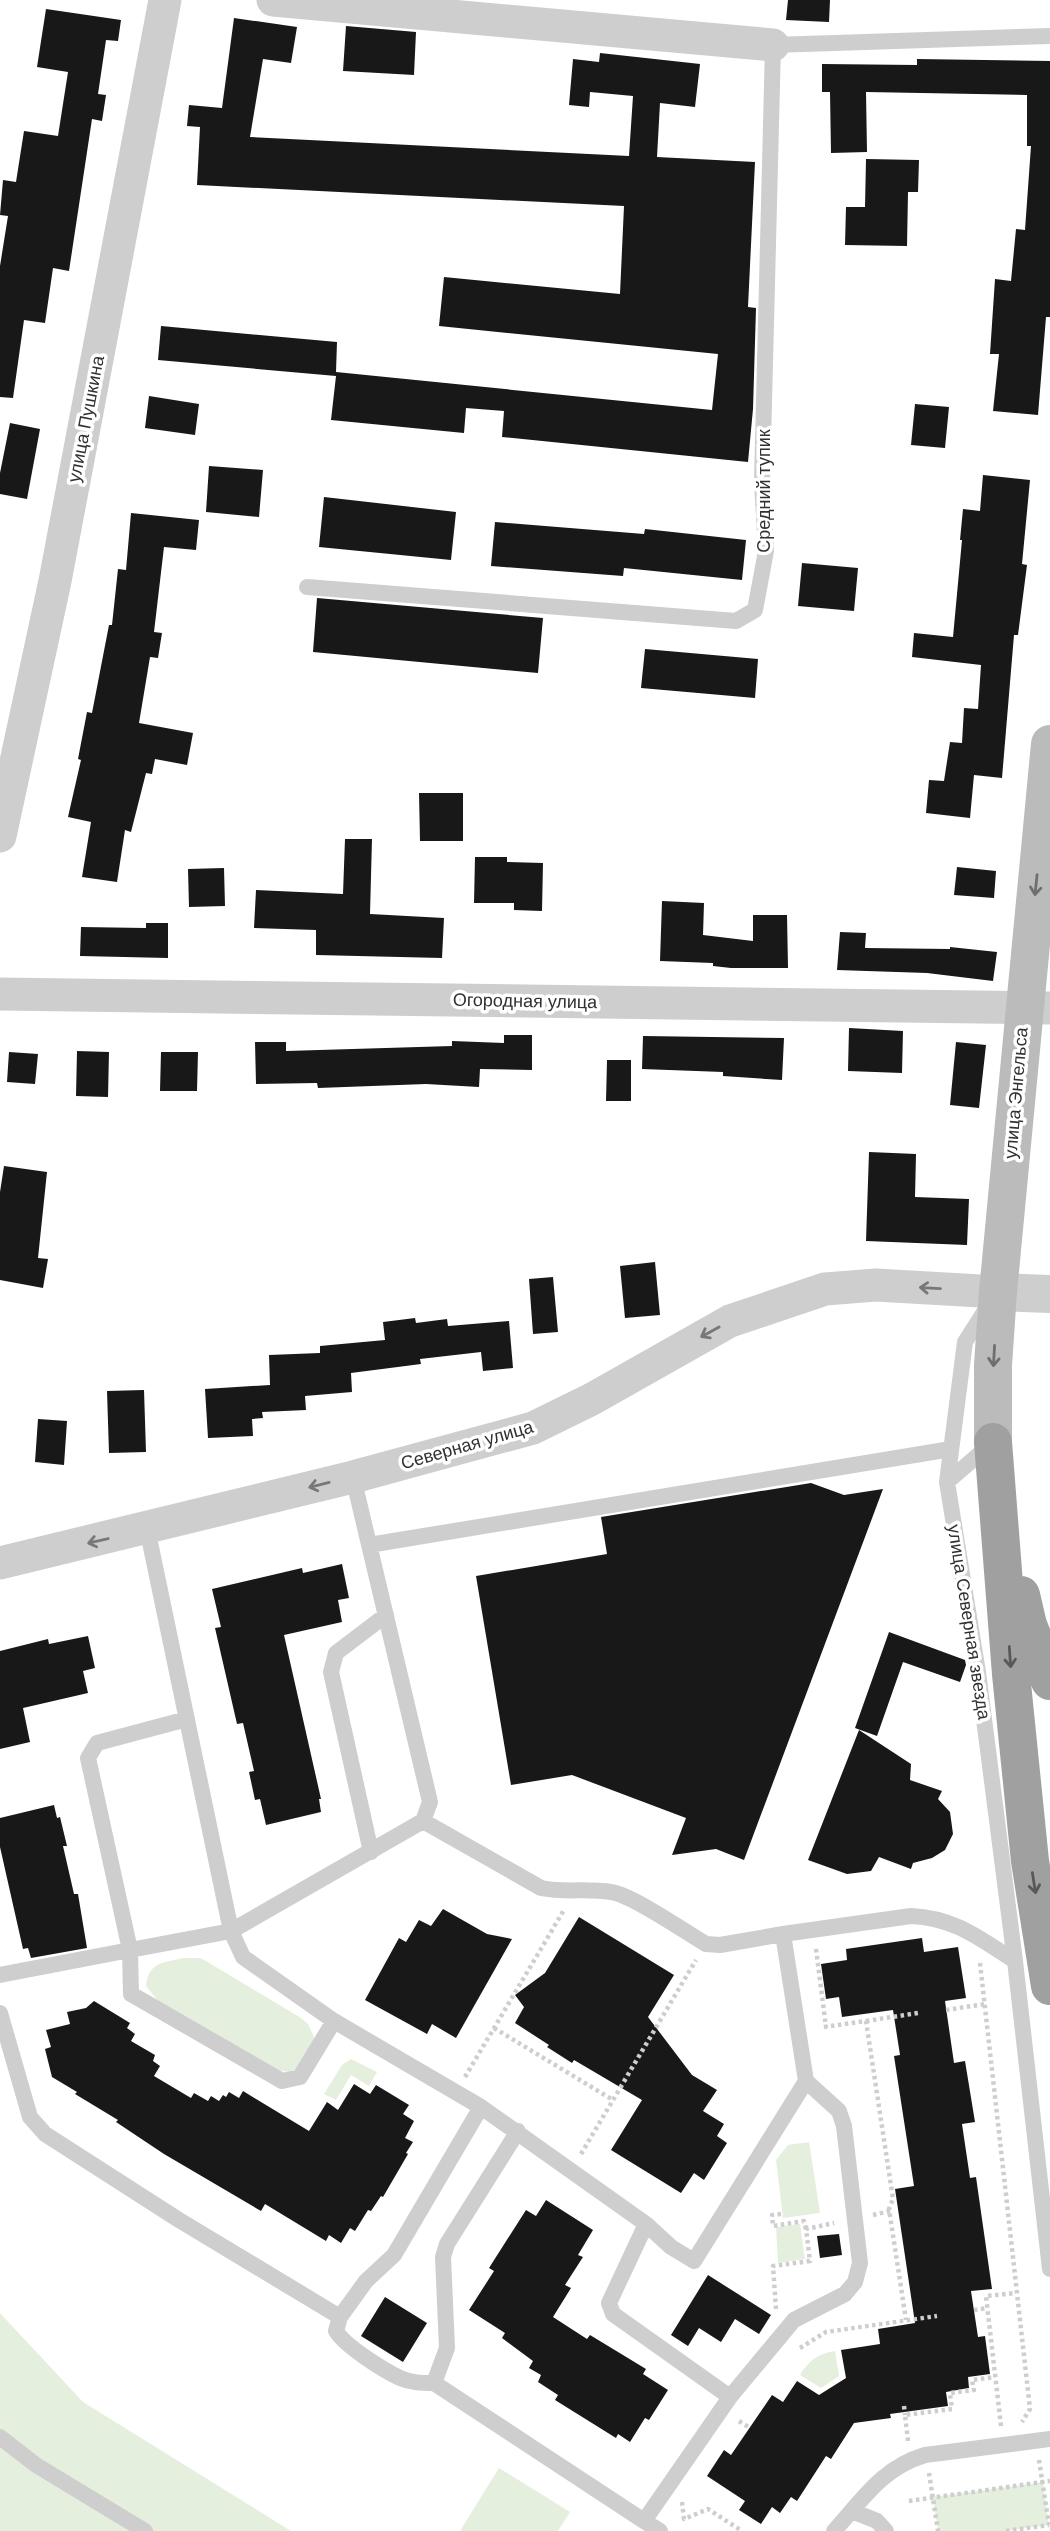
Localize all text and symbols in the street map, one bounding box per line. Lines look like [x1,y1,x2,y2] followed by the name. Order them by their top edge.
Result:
[64,353,108,484] street label: улица Пушкина
[754,429,774,553] street label: Средний тупик
[1029,873,1042,896] one-way arrow
[453,990,598,1012] street label: Огородная улица
[1000,1025,1032,1160] street label: улица Энгельса
[918,1282,941,1295] one-way arrow
[701,1325,721,1339] one-way arrow
[987,1345,1000,1368] one-way arrow
[399,1416,536,1473] street label: Северная улица
[308,1479,330,1492] one-way arrow
[944,1523,994,1722] street label: улица Северная звезда
[87,1534,110,1548] one-way arrow
[1003,1645,1016,1668] one-way arrow
[1028,1871,1041,1894] one-way arrow

